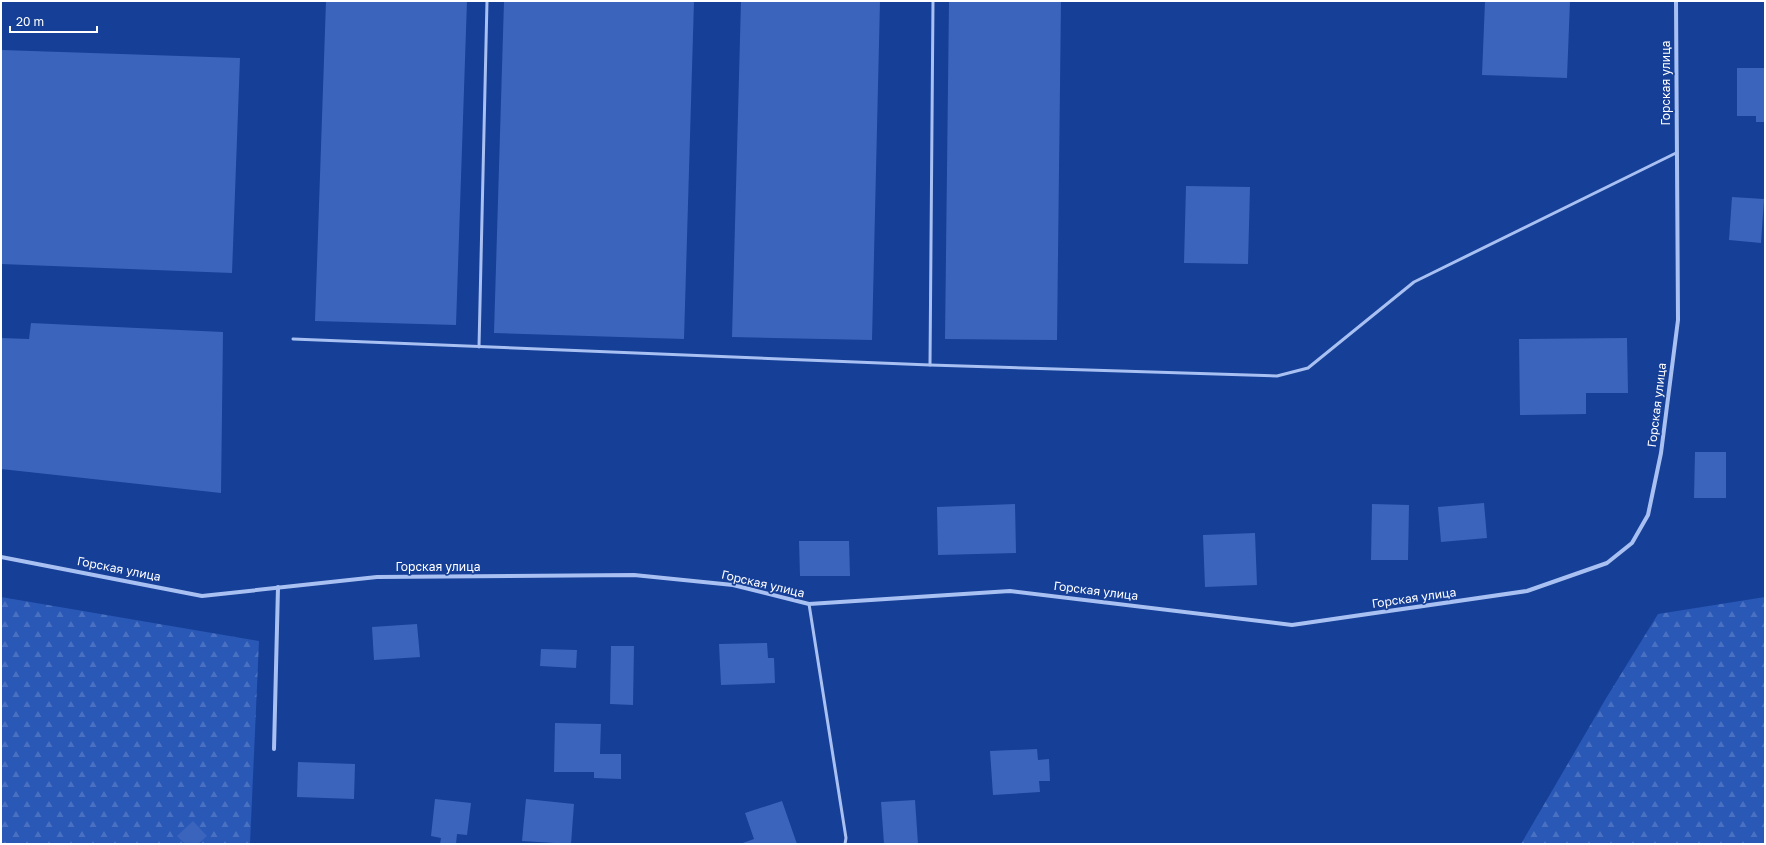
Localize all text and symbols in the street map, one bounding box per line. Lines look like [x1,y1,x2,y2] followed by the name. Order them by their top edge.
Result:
[10,8,97,34] scale bar
[16,14,44,29] text: 20 m
[1658,40,1673,126] street label: Горская улица
[1644,362,1669,448] street label: Горская улица
[76,553,162,584] street label: Горская улица
[395,559,481,574] street label: Горская улица
[720,567,806,600] street label: Горская улица
[1053,578,1139,603] street label: Горская улица
[1371,584,1457,611] street label: Горская улица

